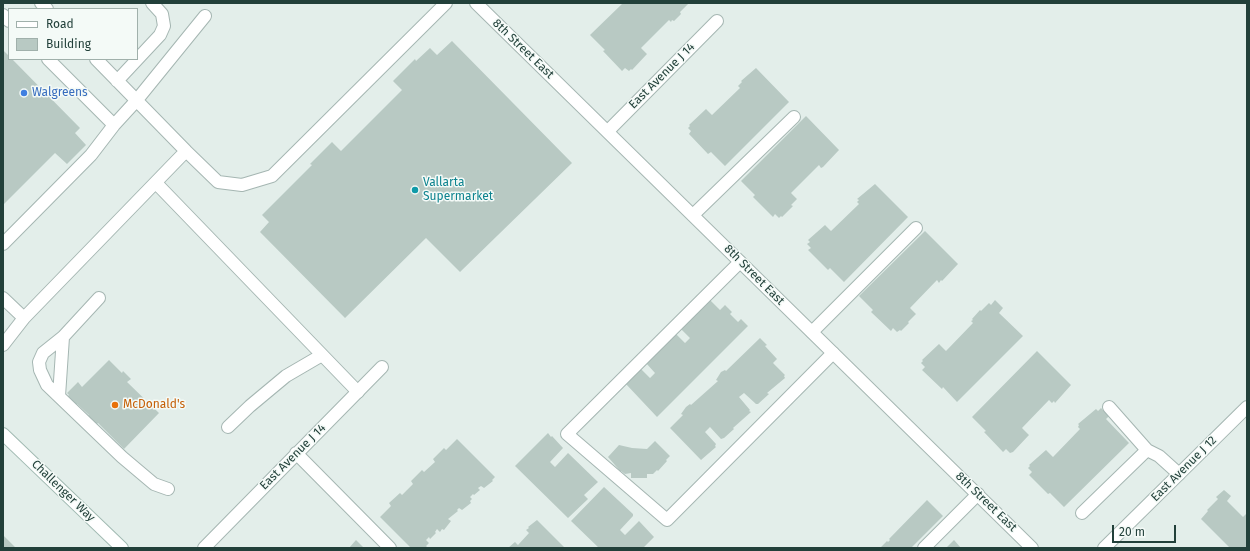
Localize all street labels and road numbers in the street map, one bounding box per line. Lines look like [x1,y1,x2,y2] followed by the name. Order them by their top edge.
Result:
[489,16,557,82] street label: 8th Street East
[626,40,698,112] street label: East Avenue J 14
[721,242,787,308] street label: 8th Street East
[257,421,329,493] street label: East Avenue J 14
[1148,433,1220,505] street label: East Avenue J 12
[28,457,98,525] street label: Challenger Way
[952,469,1020,535] street label: 8th Street East

